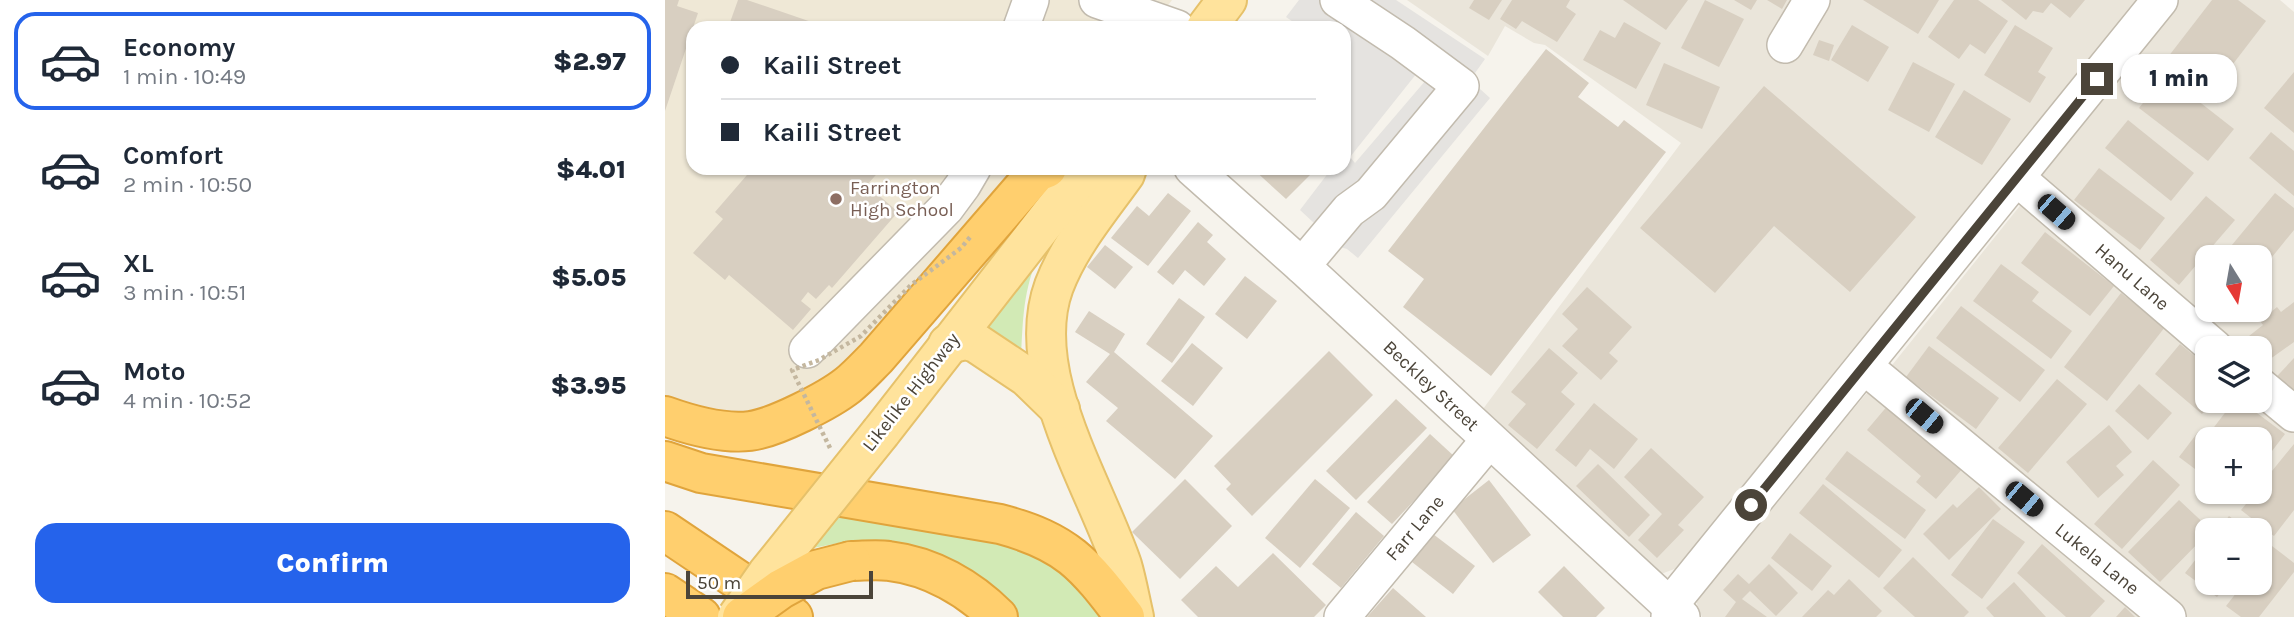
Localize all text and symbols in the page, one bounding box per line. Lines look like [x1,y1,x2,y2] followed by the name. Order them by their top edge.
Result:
[39,30,102,93] icon: car
[123,32,235,63] text: Economy
[553,46,626,77] text: $2.97
[763,50,902,81] text: Kaili Street
[2121,55,2237,104] callout: 1 min
[123,63,246,90] text: 1 min · 10:49
[2081,63,2113,95] route end
[2149,65,2209,92] text: 1 min
[763,117,902,148] text: Kaili Street
[39,138,102,201] icon: car
[123,140,224,171] text: Comfort
[556,154,626,185] text: $4.01
[123,171,252,198] text: 2 min · 10:50
[850,177,954,221] place label: Farrington High School
[2034,190,2079,234] car
[828,191,844,207] marker: Farrington High School
[2090,239,2174,315] street label: Hanu Lane
[2195,245,2271,322] north arrow
[2195,245,2272,595] map controls
[39,246,102,309] icon: car
[123,248,154,279] text: XL
[551,262,626,293] text: $5.05
[123,279,246,306] text: 3 min · 10:51
[858,328,964,456] street label: Likelike Highway
[1379,336,1483,436] street label: Beckley Street
[2195,336,2272,413] button: layers
[39,354,102,417] icon: car
[123,356,185,387] text: Moto
[551,370,626,401] text: $3.95
[123,387,251,414] text: 4 min · 10:52
[1902,394,1947,438] car
[2195,427,2272,504] button: +
[2002,477,2047,521] car
[1735,489,1767,521] route start
[1381,491,1449,565] street label: Farr Lane
[2051,518,2143,600] street label: Lukela Lane
[2195,518,2272,595] button: −
[35,523,630,603] button: Confirm
[686,568,873,600] scale bar
[697,572,741,594] text: 50 m

